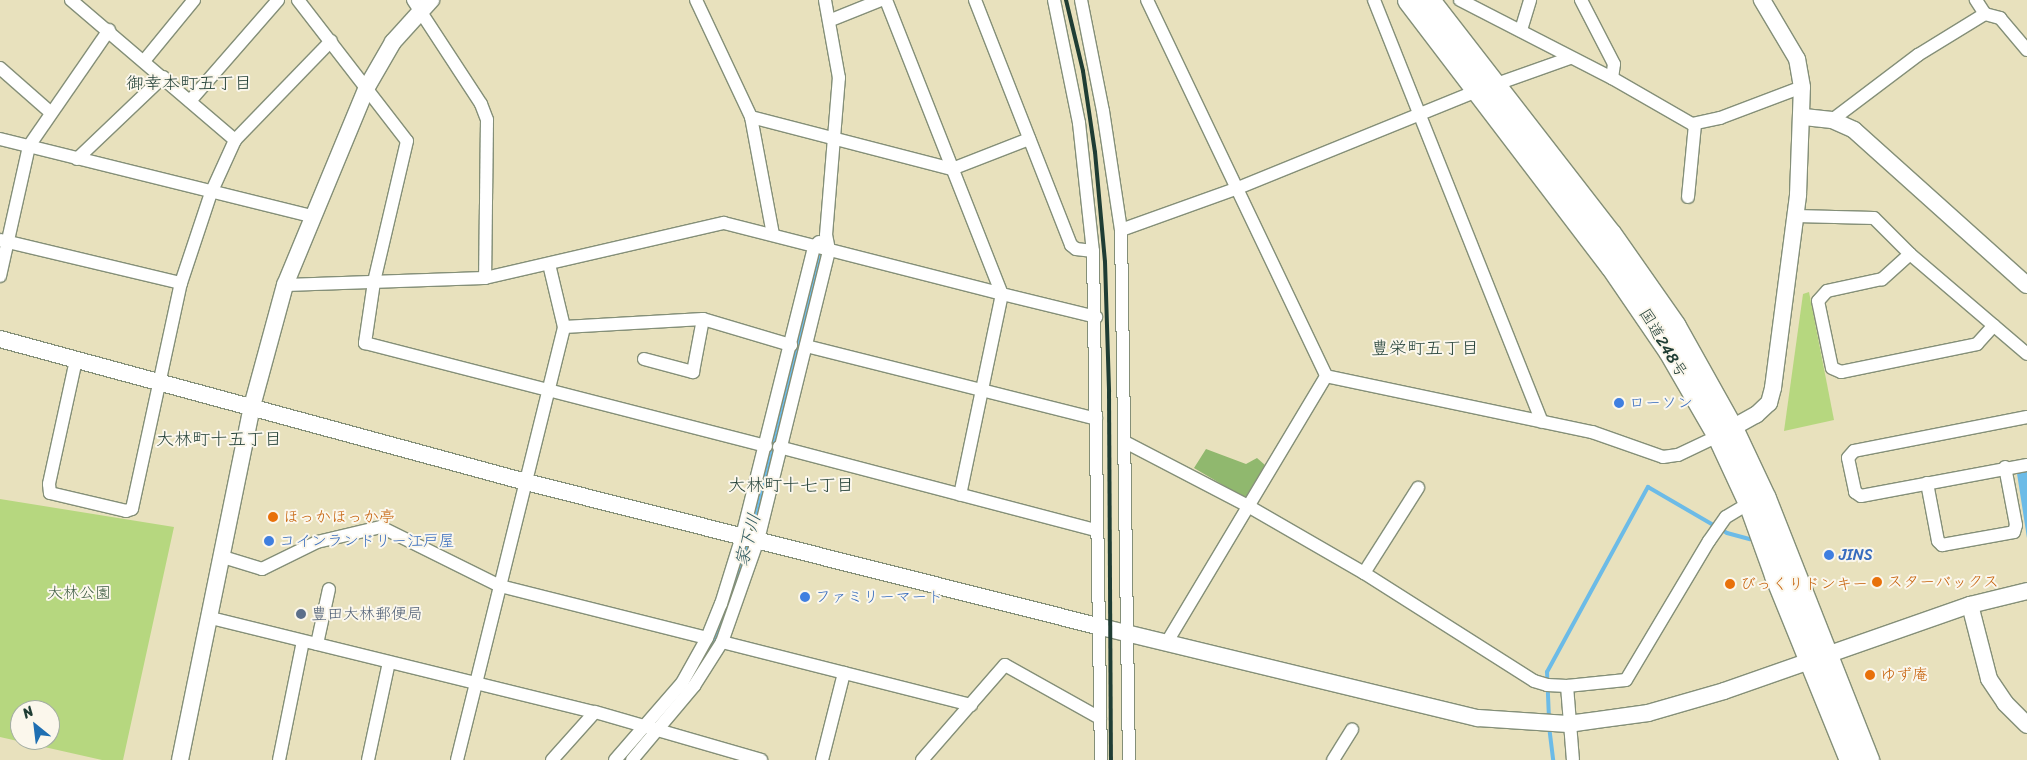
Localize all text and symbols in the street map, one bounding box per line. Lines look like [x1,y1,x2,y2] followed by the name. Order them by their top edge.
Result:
[126,72,252,94] district label: 御幸本町五丁目
[1635,305,1691,381] street label: 国道248号
[1371,337,1479,359] district label: 豊栄町五丁目
[1629,393,1693,413] place label: ローソン
[1613,397,1625,409] marker: ローソン
[156,428,282,450] district label: 大林町十五丁目
[728,474,854,496] district label: 大林町十七丁目
[283,507,395,527] place label: ほっかほっか亭
[267,511,279,523] marker: ほっかほっか亭
[731,511,765,569] water label: 家下川
[279,531,455,551] place label: コインランドリー江戸屋
[263,535,275,547] marker: コインランドリー江戸屋
[1839,545,1873,565] place label: JINS
[1823,549,1835,561] marker: JINS
[1887,572,1999,592] place label: スターバックス
[1740,574,1868,594] place label: びっくりドンキー
[1871,576,1883,588] marker: スターバックス
[1724,578,1736,590] marker: びっくりドンキー
[47,583,111,603] park label: 大林公園
[815,587,943,607] place label: ファミリーマート
[799,591,811,603] marker: ファミリーマート
[311,604,423,624] place label: 豊田大林郵便局
[295,608,307,620] marker: 豊田大林郵便局
[1880,665,1928,685] place label: ゆず庵
[1864,669,1876,681] marker: ゆず庵
[18,699,38,726] text: N
[10,700,60,750] north arrow

